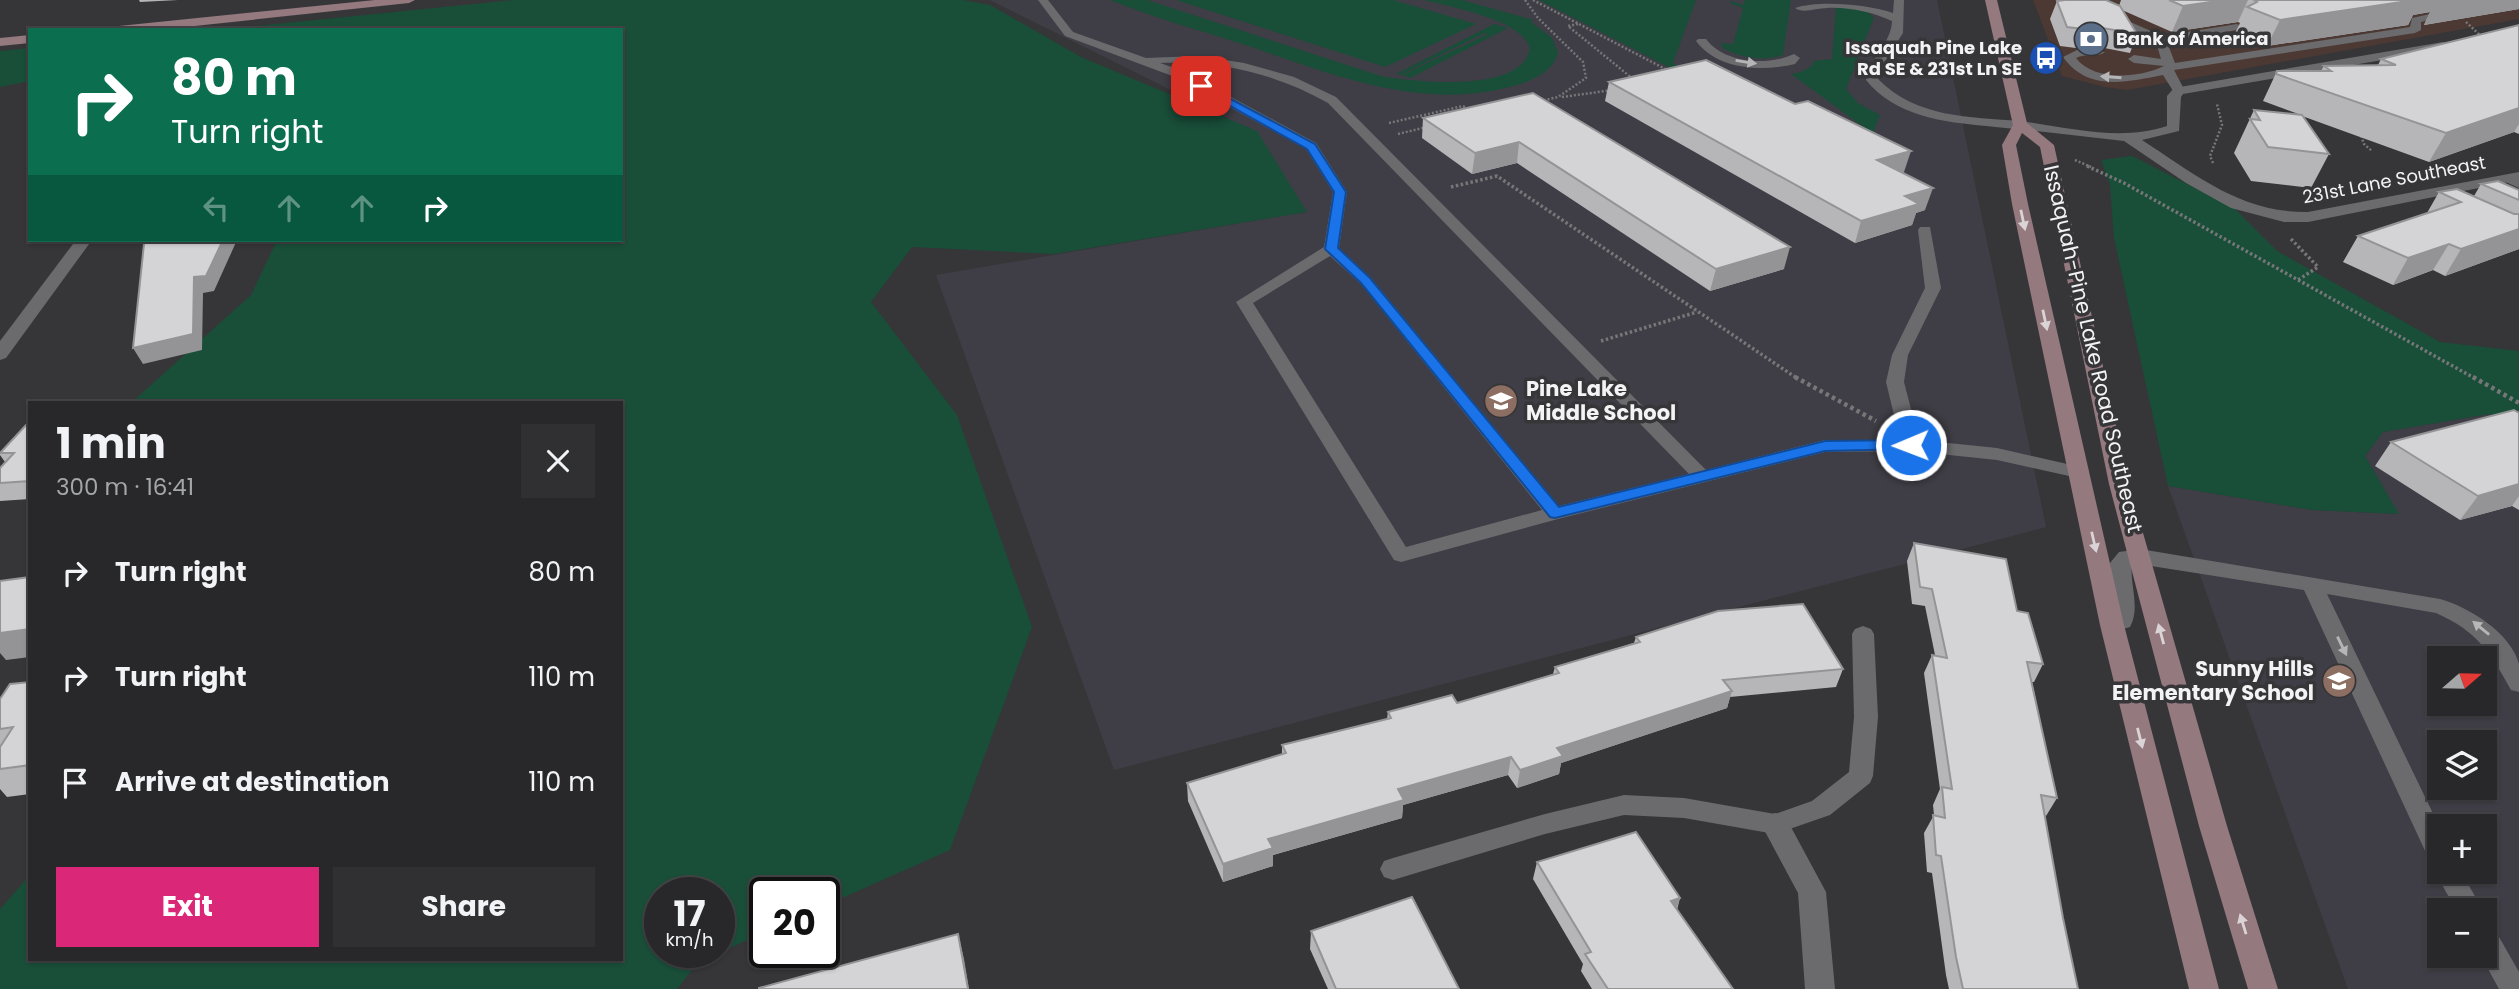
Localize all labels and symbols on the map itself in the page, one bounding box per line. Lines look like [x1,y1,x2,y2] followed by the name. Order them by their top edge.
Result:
[2072,20,2110,58] bank icon: Bank of America
[2116,26,2268,51] place label: Bank of America
[1845,35,2022,81] place label: Issaquah Pine Lake Rd SE & 231st Ln SE
[2027,39,2065,77] bus stop icon: Issaquah Pine Lake Rd SE & 231st Ln SE
[1171,56,1231,116] pin
[1735,57,1757,68] one-way arrow
[2099,71,2121,82] one-way arrow
[2300,150,2488,210] street label: 231st Lane Southeast
[2037,162,2150,536] street label: Issaquah-Pine Lake Road Southeast
[2018,209,2029,231] one-way arrow
[2039,309,2050,331] one-way arrow
[1526,374,1676,427] place label: Pine Lake Middle School
[1482,382,1520,420] school or university icon: Pine Lake Middle School
[1874,408,1948,482] position arrow
[2088,531,2099,553] one-way arrow
[2472,621,2490,636] one-way arrow
[2155,623,2166,645] one-way arrow
[2336,636,2348,656] one-way arrow
[2427,646,2497,716] north arrow
[2112,654,2314,707] place label: Sunny Hills Elementary School
[2320,662,2358,700] school or university icon: Sunny Hills Elementary School
[2135,727,2146,749] one-way arrow
[749,877,840,968] speed limit sign: 20
[2238,913,2248,934] one-way arrow

